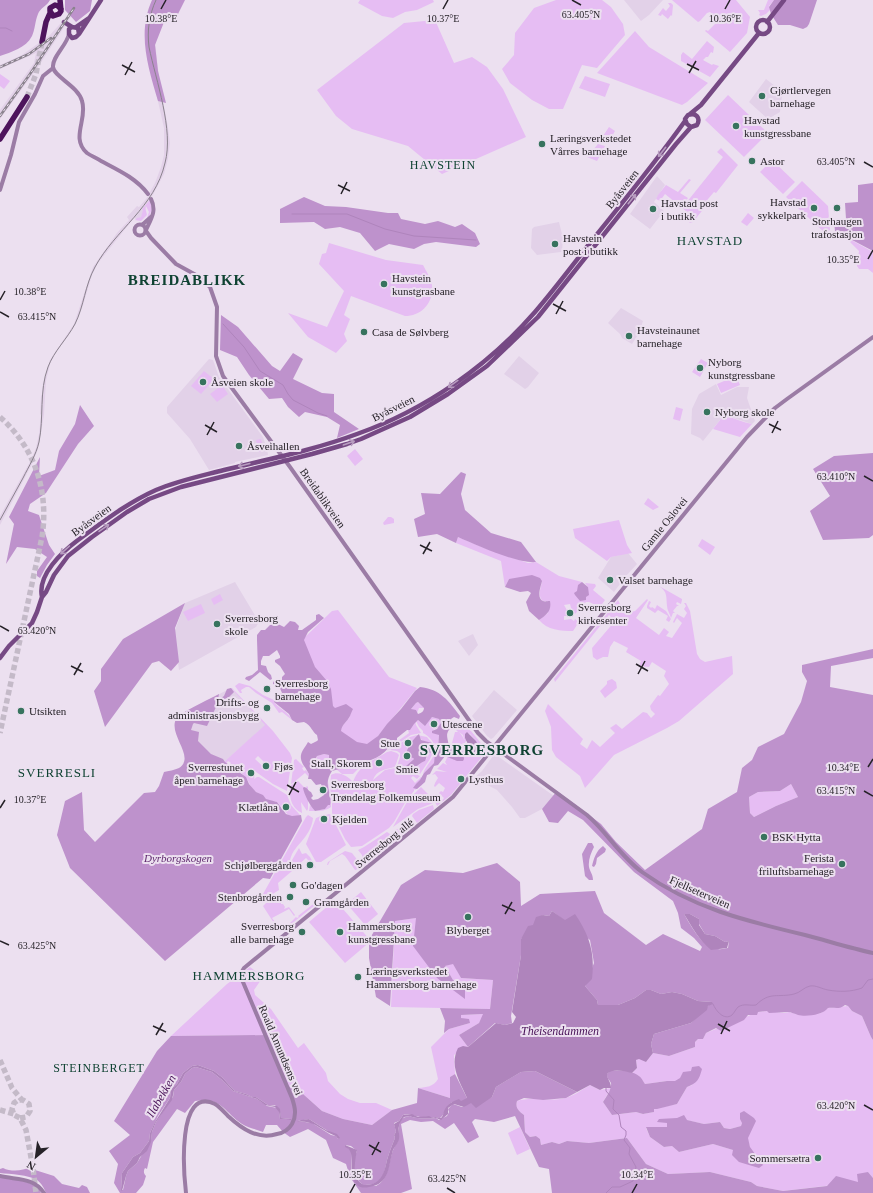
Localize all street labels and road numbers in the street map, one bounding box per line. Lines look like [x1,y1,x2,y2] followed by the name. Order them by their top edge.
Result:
[603,167,641,211] street label: Byåsveien
[370,392,417,423] street label: Byåsveien
[298,466,348,531] street label: Breidablikveien
[638,494,690,554] street label: Gamle Oslovei
[69,501,113,538] street label: Byåsveien
[352,816,416,870] street label: Sverresborg allé
[668,873,732,911] street label: Fjellseterveien
[257,1003,305,1097] street label: Roald Amundsens vei

